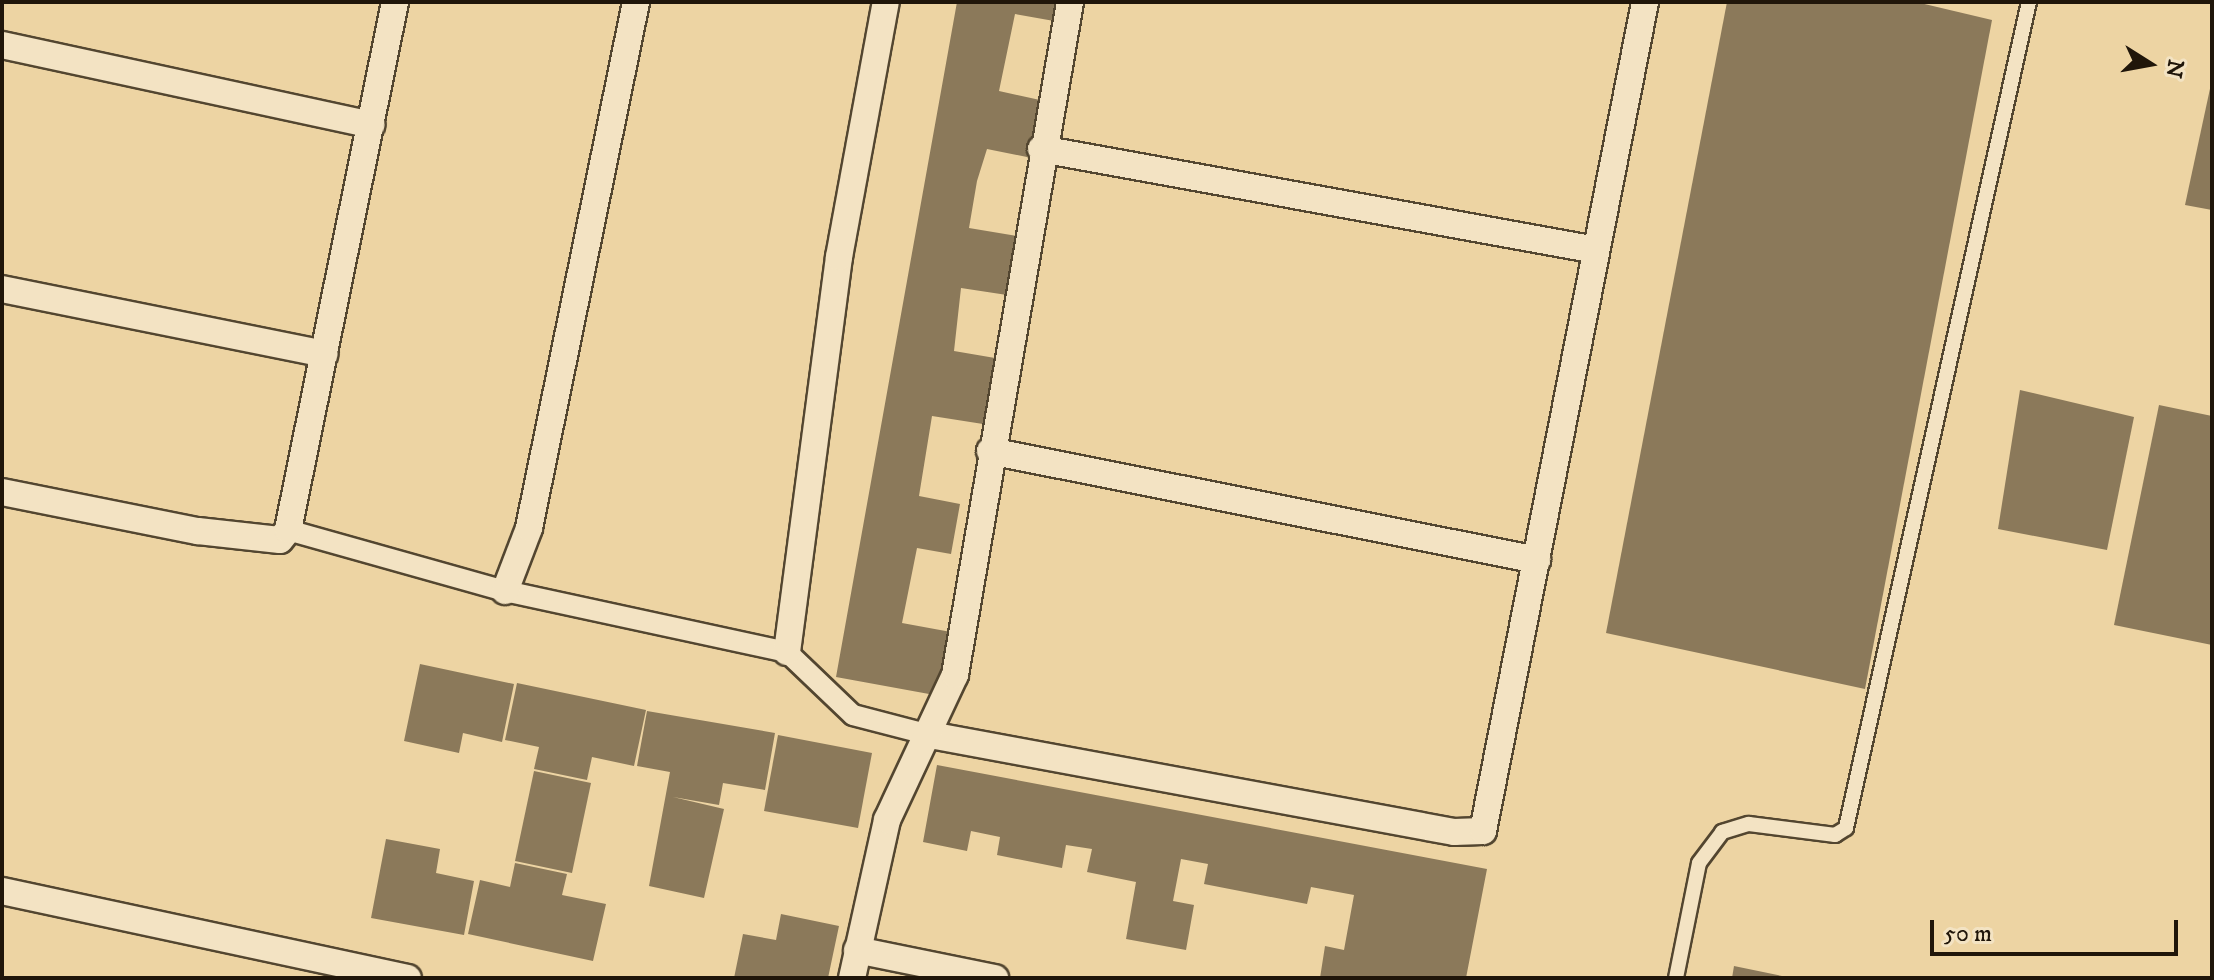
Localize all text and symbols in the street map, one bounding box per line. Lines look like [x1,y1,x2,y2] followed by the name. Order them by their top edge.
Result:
[2110,24,2190,104] north arrow
[2159,57,2189,80] text: N
[1934,904,2182,954] scale bar
[1944,919,1992,949] text: 50 m

